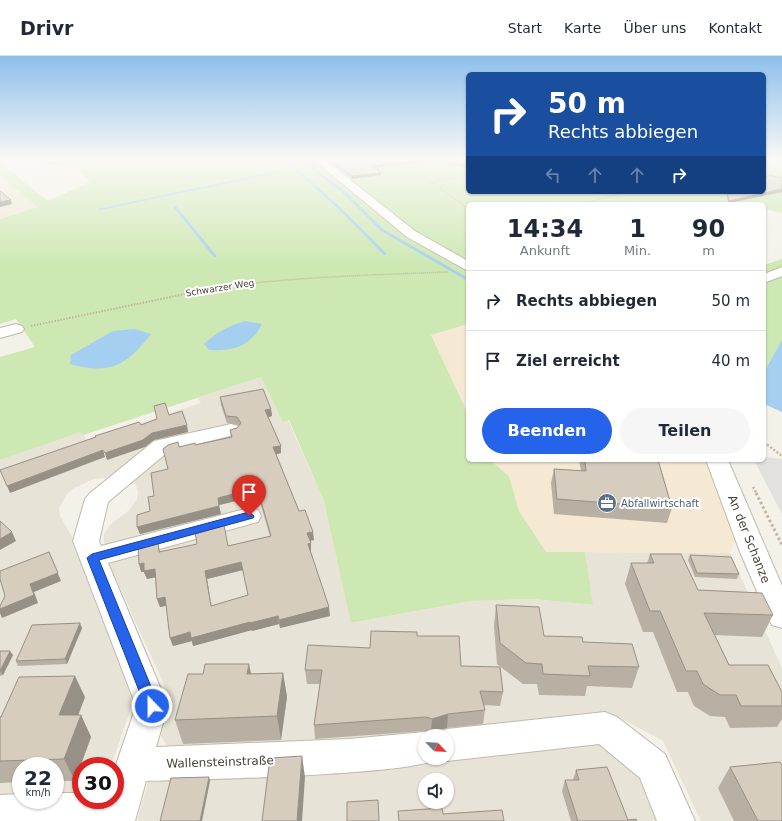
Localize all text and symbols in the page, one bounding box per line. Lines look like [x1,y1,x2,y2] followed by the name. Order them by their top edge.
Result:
[20,17,73,39] text: Drivr
[508,20,542,36] text: Start
[564,20,601,36] text: Karte
[623,20,686,36] text: Über uns
[708,20,762,36] text: Kontakt
[548,87,626,120] text: 50 m
[482,88,534,140] icon: right
[548,121,698,142] text: Rechts abbiegen
[542,164,564,186] icon: left
[584,164,606,186] icon: ahead
[626,164,648,186] icon: ahead
[668,164,690,186] icon: right
[507,215,583,243] text: 14:34
[629,215,646,243] text: 1
[692,215,725,243] text: 90
[520,243,570,258] text: Ankunft
[624,243,651,258] text: Min.
[702,243,715,258] text: m
[185,278,255,298] street label: Schwarzer Weg
[482,290,504,312] icon: right
[516,292,657,310] text: Rechts abbiegen
[712,292,750,310] text: 50 m
[482,350,504,372] icon: arrive
[516,352,620,370] text: Ziel erreicht
[712,352,750,370] text: 40 m
[482,408,612,454] button: Beenden
[620,408,750,454] button: Teilen
[232,475,266,516] pin
[238,481,260,503] icon: arrive
[596,492,618,514] office icon: Abfallwirtschaft
[725,493,773,585] street label: An der Schanze
[621,498,699,509] place label: Abfallwirtschaft
[131,685,173,727] position arrow
[418,729,454,765] north arrow
[418,729,454,809] map controls
[166,753,274,771] street label: Wallensteinstraße
[72,757,124,809] speed limit sign: 30
[24,766,52,790] text: 22
[418,773,454,809] button: sound
[25,787,51,798] text: km/h

